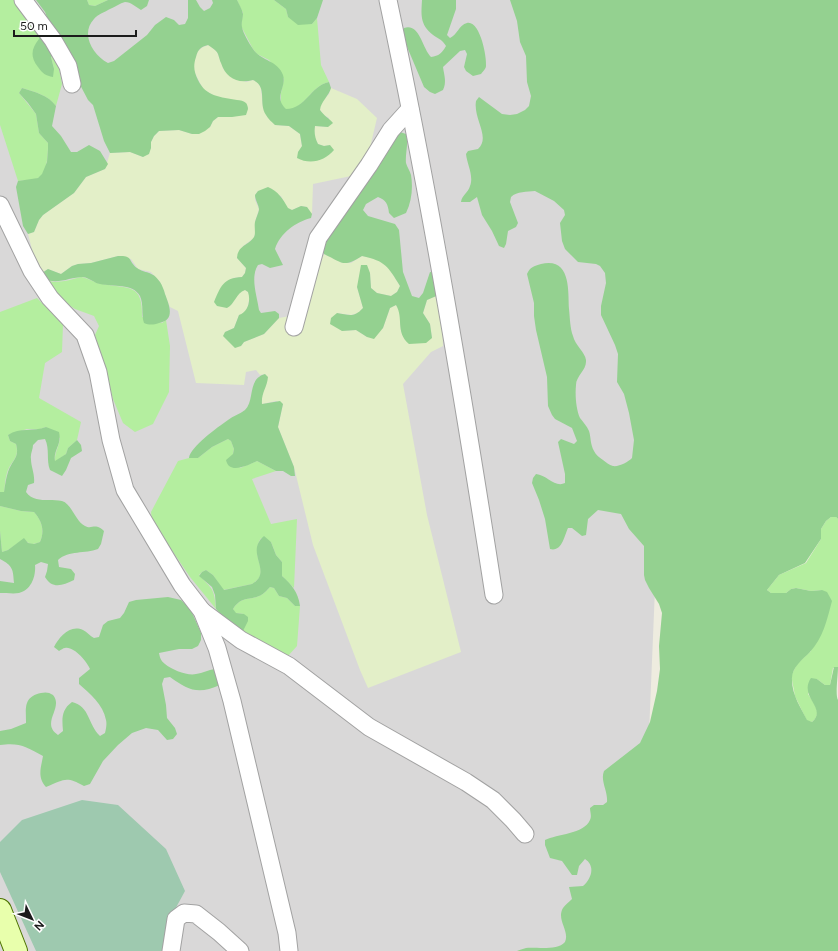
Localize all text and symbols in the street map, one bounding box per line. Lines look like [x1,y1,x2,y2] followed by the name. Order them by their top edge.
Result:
[14,12,136,38] scale bar
[20,19,48,33] text: 50 m
[12,899,52,939] north arrow
[31,918,47,933] text: N

